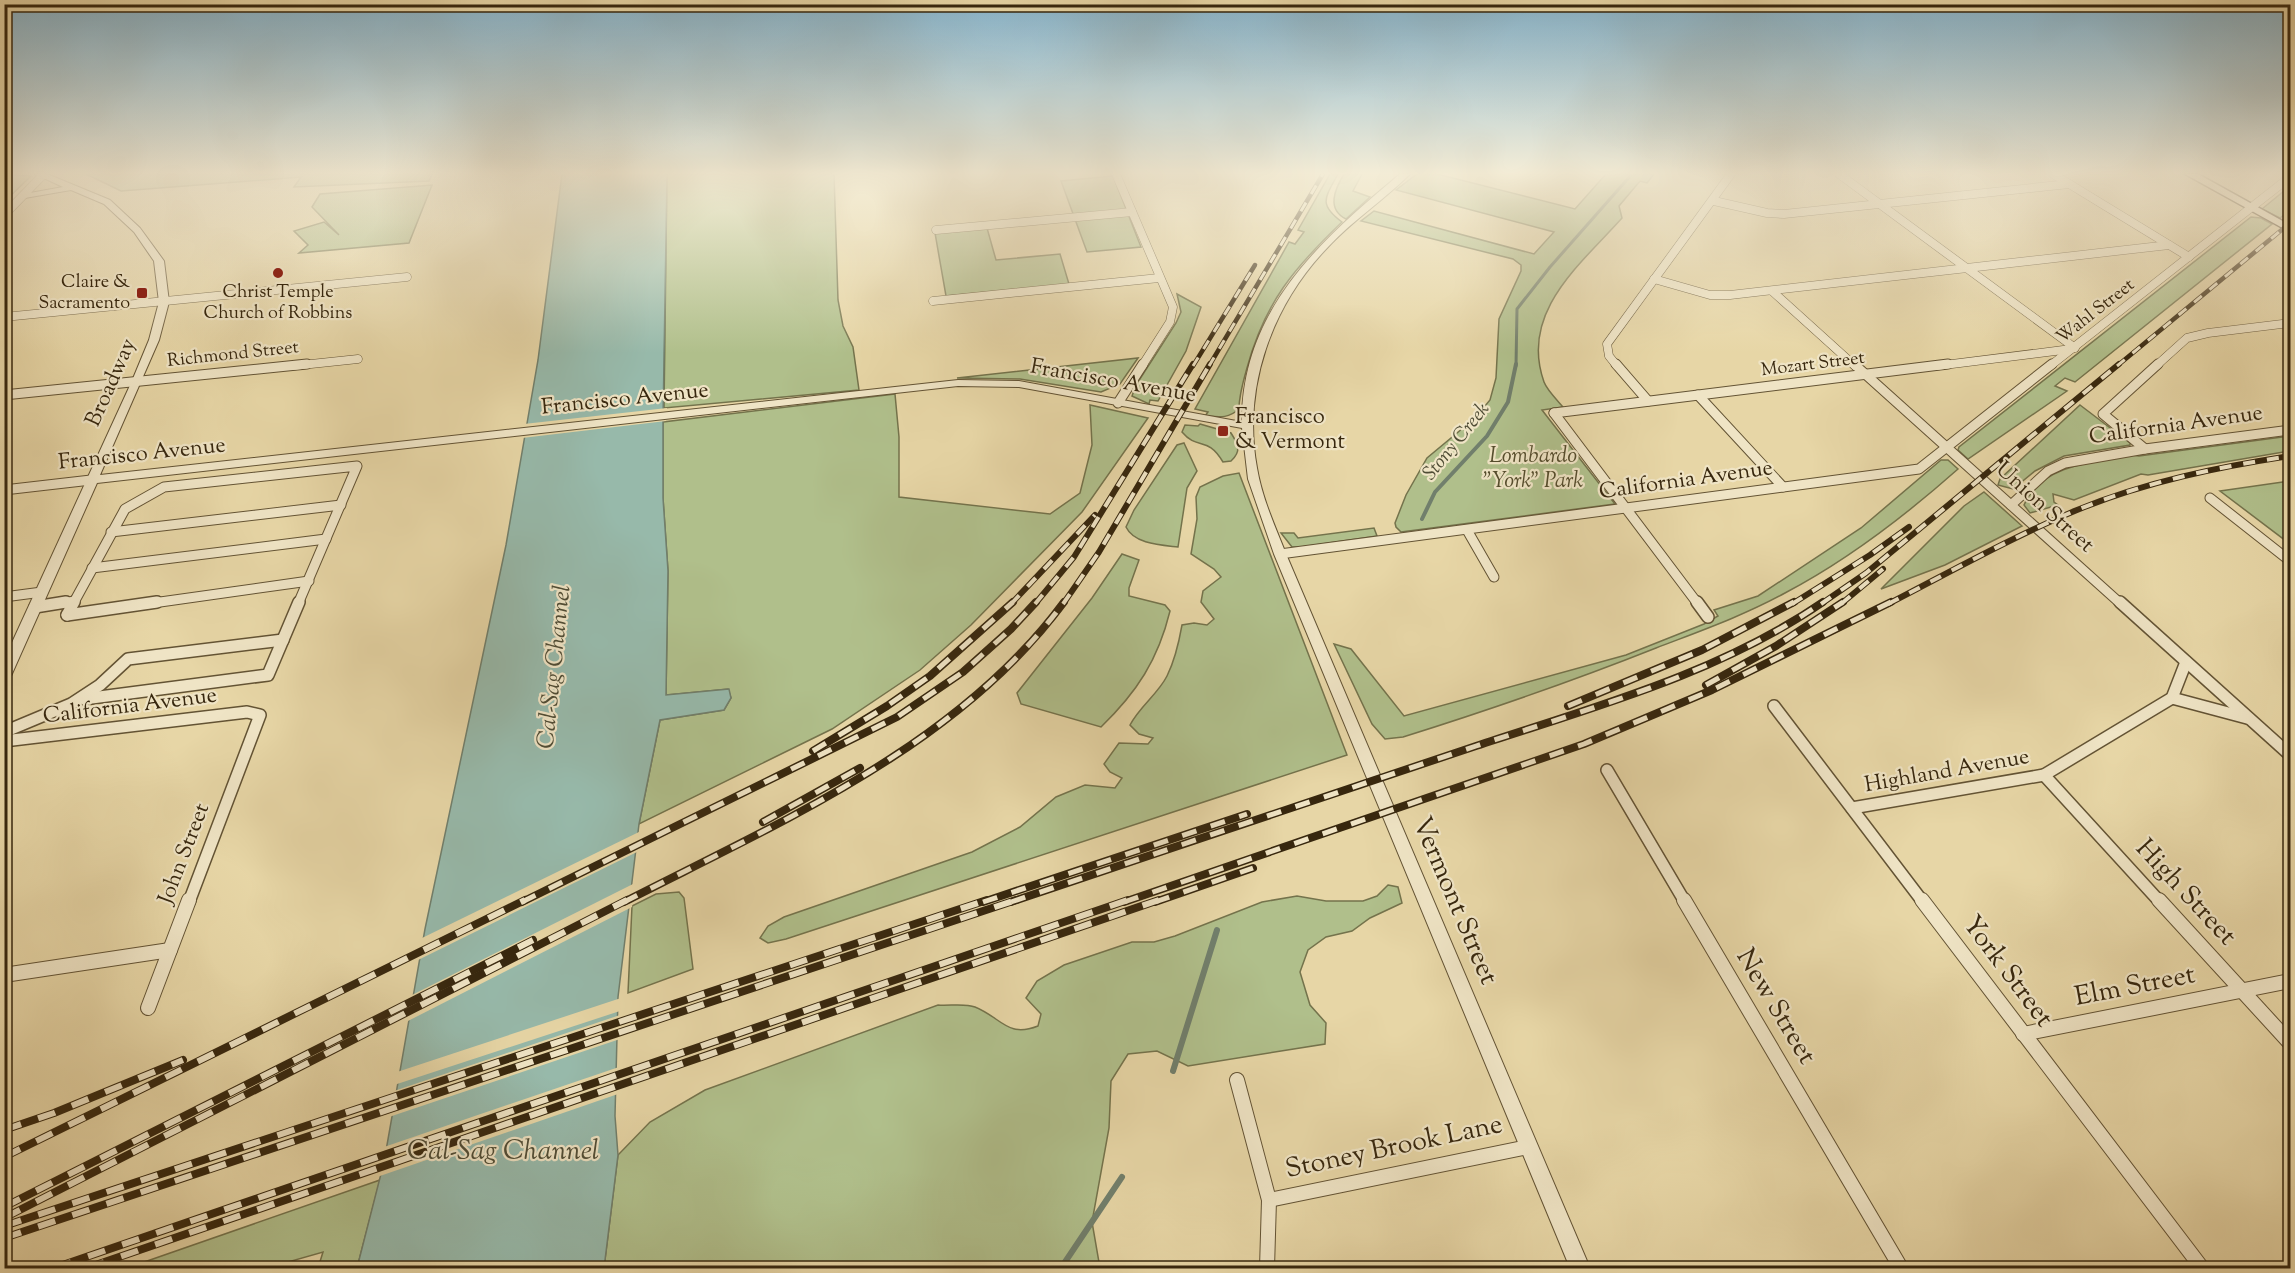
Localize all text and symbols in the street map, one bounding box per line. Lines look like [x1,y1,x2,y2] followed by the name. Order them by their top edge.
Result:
[271,266,285,280] marker: Christ Temple Church of Robbins
[38,270,130,317] place label: Claire & Sacramento
[2051,273,2141,351] street label: Wahl Street
[204,280,352,327] place label: Christ Temple Church of Robbins
[135,286,149,300] marker: Claire & Sacramento
[78,334,146,432] street label: Broadway
[166,335,300,375] street label: Richmond Street
[1760,346,1866,384] street label: Mozart Street
[1027,352,1199,412] street label: Francisco Avenue
[540,375,710,425] street label: Francisco Avenue
[1416,397,1498,487] water label: Stony Creek
[2087,398,2265,454] street label: California Avenue
[1235,402,1345,459] place label: Francisco & Vermont
[1216,424,1230,438] marker: Francisco & Vermont
[57,430,227,480] street label: Francisco Avenue
[1483,441,1583,498] park label: Lombardo "York" Park
[1597,453,1775,509] street label: California Avenue
[1987,455,2101,562] street label: Union Street
[529,583,581,751] water label: Cal-Sag Channel
[41,680,219,734] street label: California Avenue
[1862,742,2032,802] street label: Highland Avenue
[151,798,219,910] street label: John Street
[1401,811,1507,991] street label: Vermont Street
[2125,831,2245,955] street label: High Street
[1952,908,2062,1036] street label: York Street
[1725,942,1825,1072] street label: New Street
[2072,956,2198,1018] street label: Elm Street
[1282,1106,1506,1190] street label: Stoney Brook Lane
[407,1132,599,1172] water label: Cal-Sag Channel

